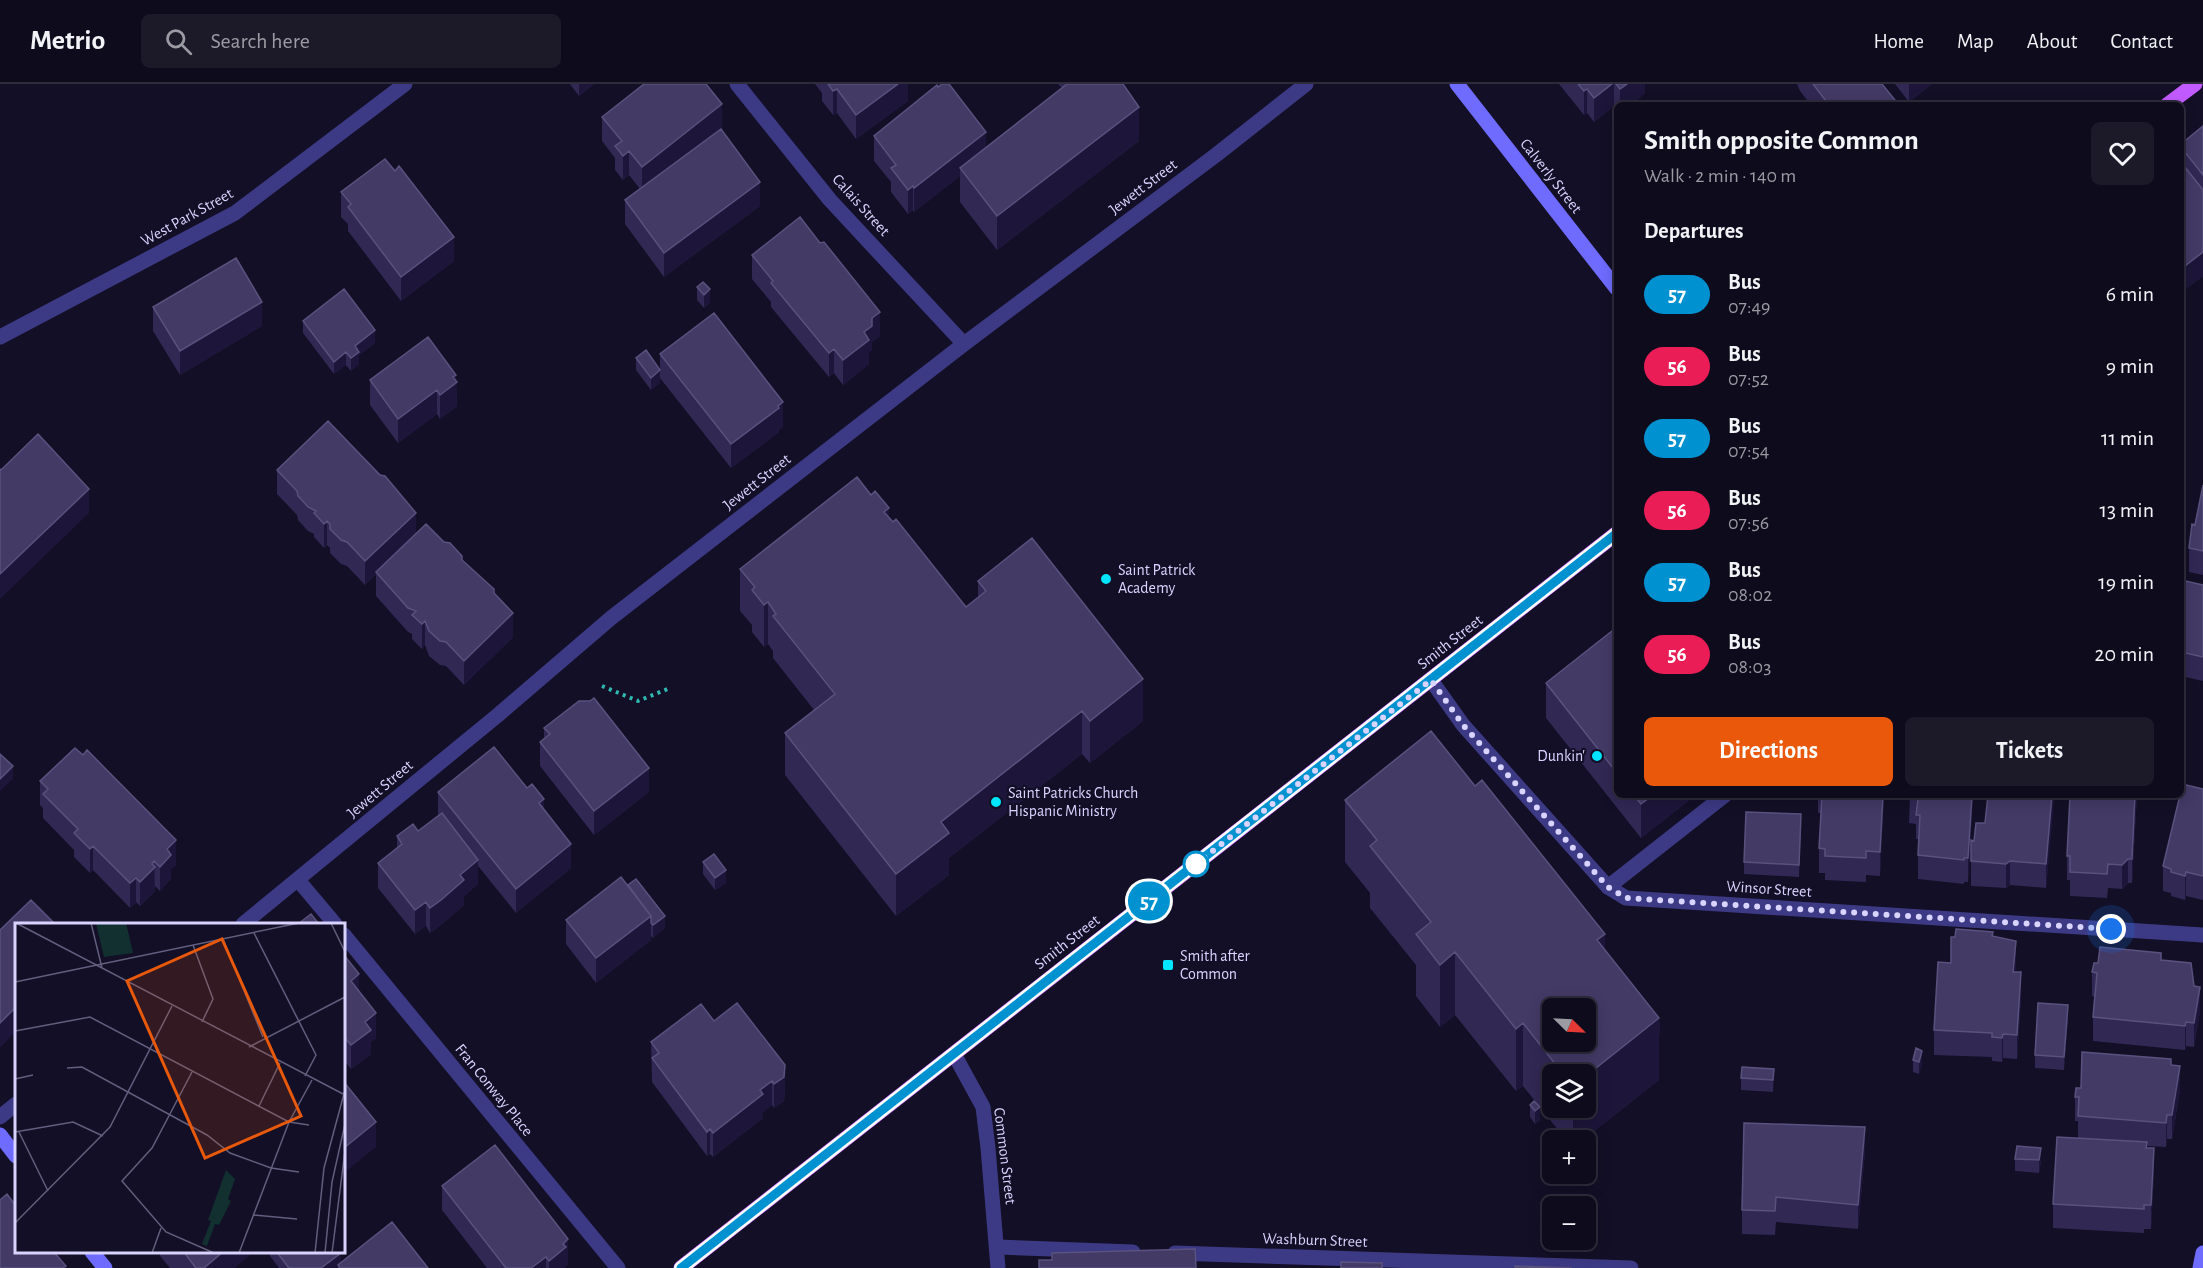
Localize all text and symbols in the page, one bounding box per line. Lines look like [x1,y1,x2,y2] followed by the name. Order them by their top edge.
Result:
[141,14,561,68] search box
[162,25,195,58] icon: search
[30,27,105,55] text: Metrio
[210,30,310,52] text: Search here
[1873,31,1924,52] text: Home
[1957,31,1994,52] text: Map
[2027,31,2077,52] text: About
[2110,31,2173,52] text: Contact
[2091,122,2154,185] button: heart
[1644,127,1919,155] text: Smith opposite Common
[1516,136,1585,217] street label: Calverly Street
[1106,156,1180,218] street label: Jewett Street
[1644,166,1796,186] text: Walk · 2 min · 140 m
[829,171,893,239] street label: Calais Street
[138,185,236,249] street label: West Park Street
[1644,220,1744,242] text: Departures
[1728,271,1761,293] text: Bus
[2106,283,2154,305] text: 6 min
[1668,284,1686,305] text: 57
[1728,297,1771,317] text: 07:49
[1728,343,1761,365] text: Bus
[2106,355,2154,377] text: 9 min
[1667,356,1687,377] text: 56
[1728,369,1769,389] text: 07:52
[1728,415,1761,437] text: Bus
[2101,427,2154,449] text: 11 min
[1668,428,1686,449] text: 57
[1728,441,1769,461] text: 07:54
[720,451,794,513] street label: Jewett Street
[1728,487,1761,509] text: Bus
[2099,499,2154,521] text: 13 min
[1667,500,1687,521] text: 56
[1728,513,1769,533] text: 07:56
[1728,559,1761,581] text: Bus
[1118,562,1196,597] place label: Saint Patrick Academy
[2098,571,2154,593] text: 19 min
[1099,572,1113,586] marker: Saint Patrick Academy
[1668,572,1686,593] text: 57
[1728,585,1772,605] text: 08:02
[1414,612,1486,672] street label: Smith Street
[1728,631,1761,653] text: Bus
[2094,643,2154,665] text: 20 min
[1667,644,1687,665] text: 56
[1728,657,1771,677] text: 08:03
[1644,717,1893,786] button: Directions
[1905,717,2154,786] button: Tickets
[1537,748,1585,764] place label: Dunkin'
[1590,749,1604,763] marker: Dunkin'
[344,757,416,821] street label: Jewett Street
[1008,785,1138,820] place label: Saint Patricks Church Hispanic Ministry
[989,795,1003,809] marker: Saint Patricks Church Hispanic Ministry
[1183,851,1209,877] unlabelled marker
[1726,878,1812,900] street label: Winsor Street
[1122,882,1176,920] line badge: 57
[1140,891,1158,912] text: 57
[1031,912,1103,972] street label: Smith Street
[2096,914,2126,944] your location
[15,923,345,1253] inset map
[1180,948,1251,982] place label: Smith after Common
[1161,958,1175,972] marker: Smith after Common
[1542,998,1596,1052] north arrow
[1542,998,1596,1250] map controls
[451,1041,536,1140] street label: Fran Conway Place
[1542,1064,1596,1118] button: layers
[991,1107,1019,1205] street label: Common Street
[1542,1130,1596,1184] button: +
[1542,1196,1596,1250] button: −
[1262,1230,1368,1250] street label: Washburn Street

